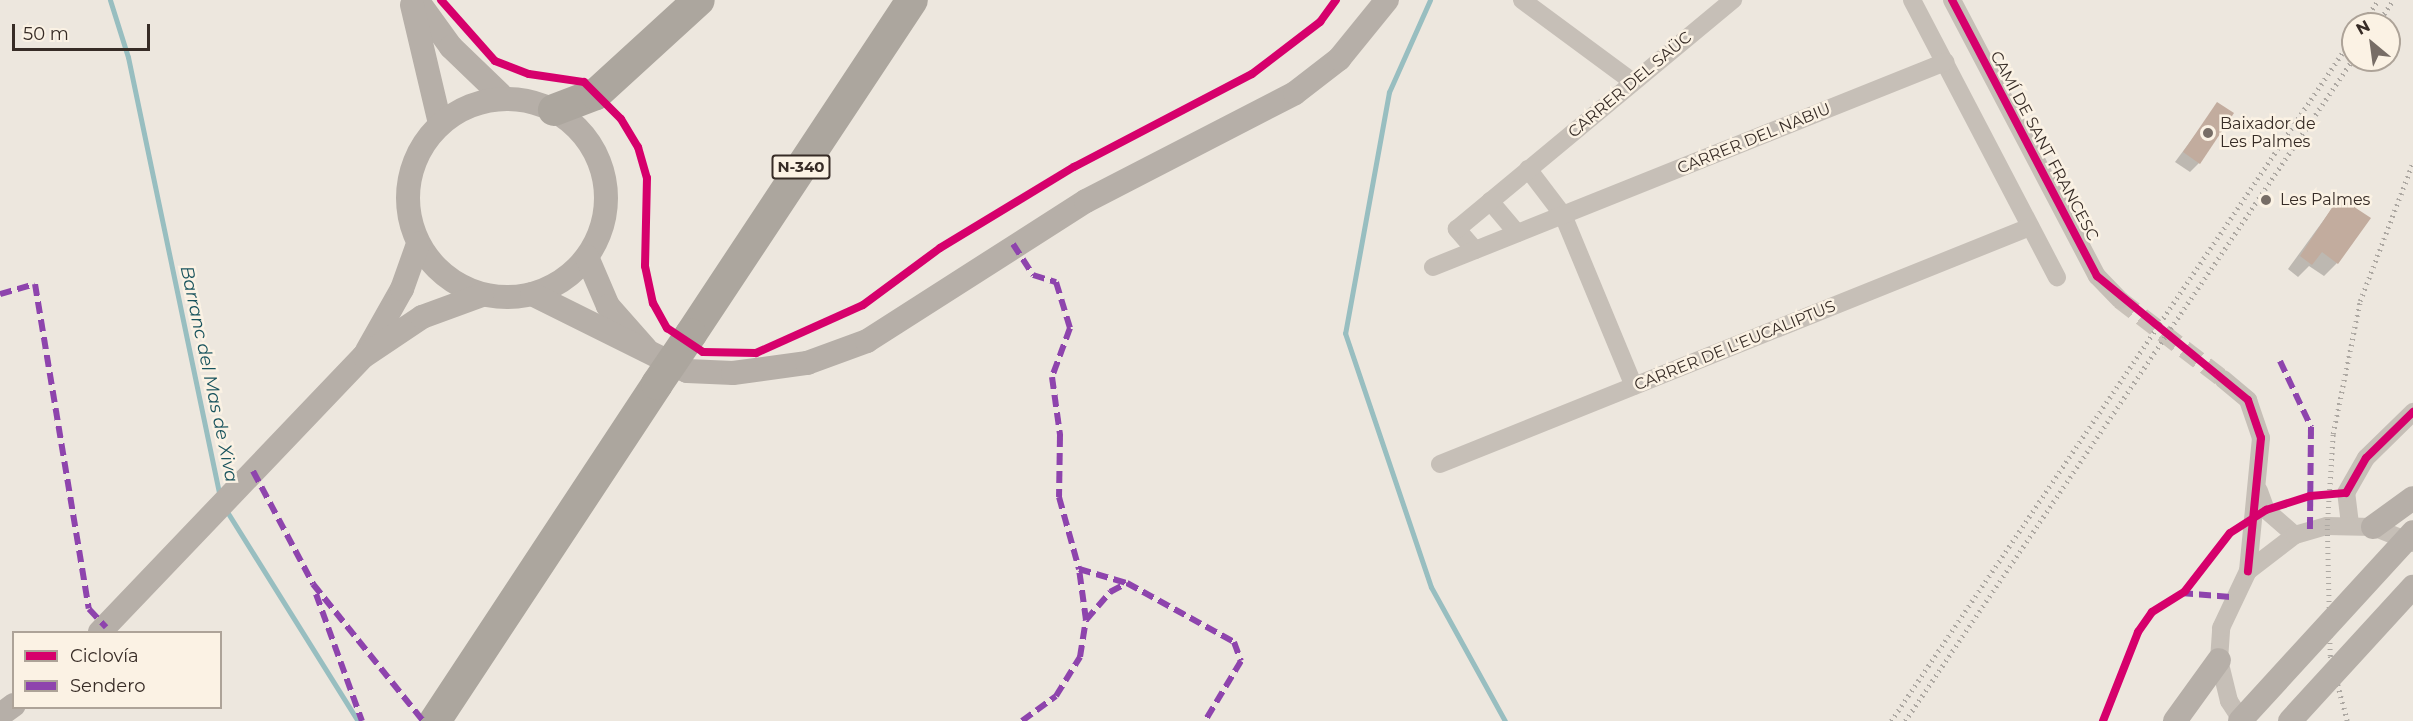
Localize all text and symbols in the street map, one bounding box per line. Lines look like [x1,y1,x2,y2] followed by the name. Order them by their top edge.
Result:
[15,12,153,50] scale bar
[2341,12,2401,72] north arrow
[2353,16,2373,39] text: N
[23,23,69,45] text: 50 m
[1565,28,1695,142] street label: CARRER DEL SAÜC
[1986,48,2102,244] street label: CAMÍ DE SANT FRANCESC
[1675,99,1833,179] street label: CARRER DEL NABIU
[2220,114,2316,152] place label: Baixador de Les Palmes
[2201,126,2215,140] marker: Baixador de Les Palmes
[771,155,831,179] road number: N-340
[2280,190,2370,210] place label: Les Palmes
[2257,191,2275,209] marker: Les Palmes
[175,264,243,484] water label: Barranc del Mas de Xiva
[1632,297,1838,395] street label: CARRER DE L'EUCALIPTUS
[12,631,222,709] legend
[70,645,139,667] text: Ciclovía
[70,675,145,697] text: Sendero

